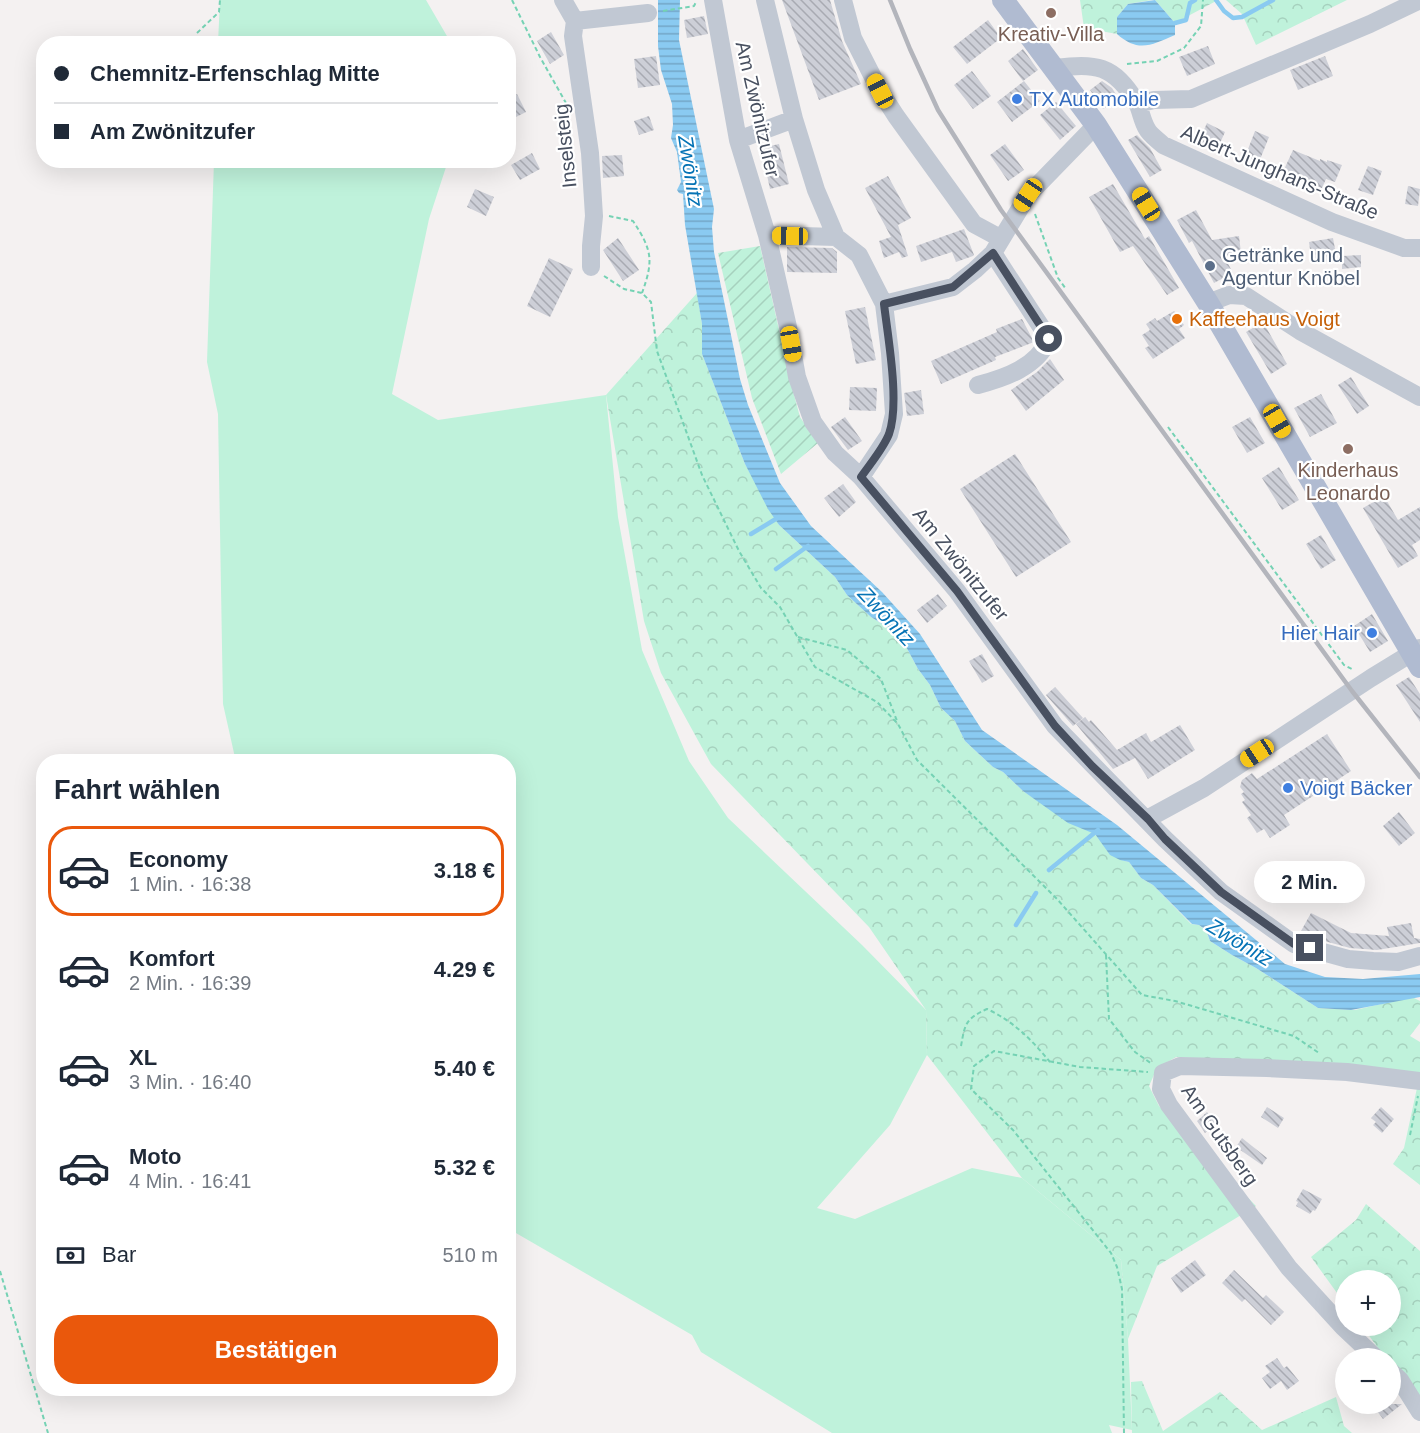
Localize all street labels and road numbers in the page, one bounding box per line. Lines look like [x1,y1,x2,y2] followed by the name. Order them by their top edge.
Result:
[732,39,784,179] street label: Am Zwönitzufer
[550,103,580,189] street label: Inselsteig
[1178,120,1382,224] street label: Albert-Junghans-Straße
[909,503,1013,625] street label: Am Zwönitzufer
[1177,1080,1263,1190] street label: Am Gutsberg

